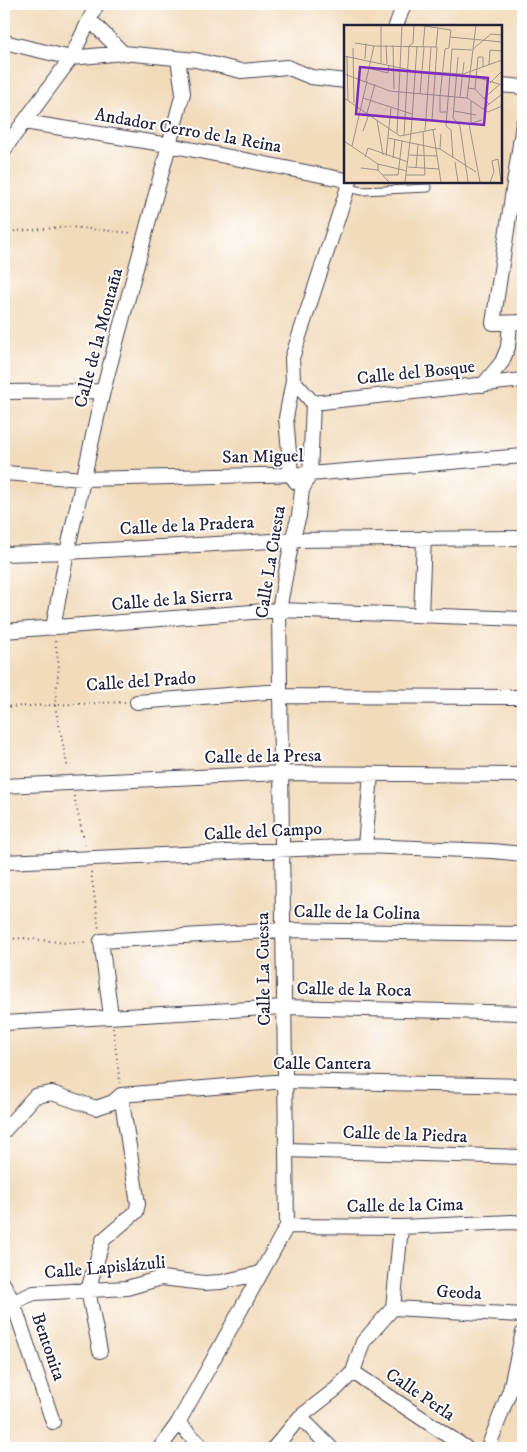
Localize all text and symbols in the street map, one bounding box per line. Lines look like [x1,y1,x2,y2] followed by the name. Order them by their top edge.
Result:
[344,25,502,182] inset map
[93,104,283,158] street label: Andador Cerro de la Reina
[70,265,128,410] street label: Calle de la Montaña
[356,356,476,390] street label: Calle del Bosque
[222,445,305,469] street label: San Miguel
[251,504,291,620] street label: Calle La Cuesta
[119,511,255,541] street label: Calle de la Pradera
[111,584,234,616] street label: Calle de la Sierra
[85,667,197,697] street label: Calle del Prado
[204,745,322,769] street label: Calle de la Presa
[203,818,323,846] street label: Calle del Campo
[293,901,421,925] street label: Calle de la Colina
[252,912,276,1026] street label: Calle La Cuesta
[296,978,412,1002] street label: Calle de la Roca
[273,1053,371,1075] street label: Calle Cantera
[342,1122,468,1148] street label: Calle de la Piedra
[347,1194,464,1218] street label: Calle de la Cima
[43,1252,167,1284] street label: Calle Lapislázuli
[436,1281,483,1305] street label: Geoda
[26,1310,70,1384] street label: Bentonita
[381,1364,459,1426] street label: Calle Perla

